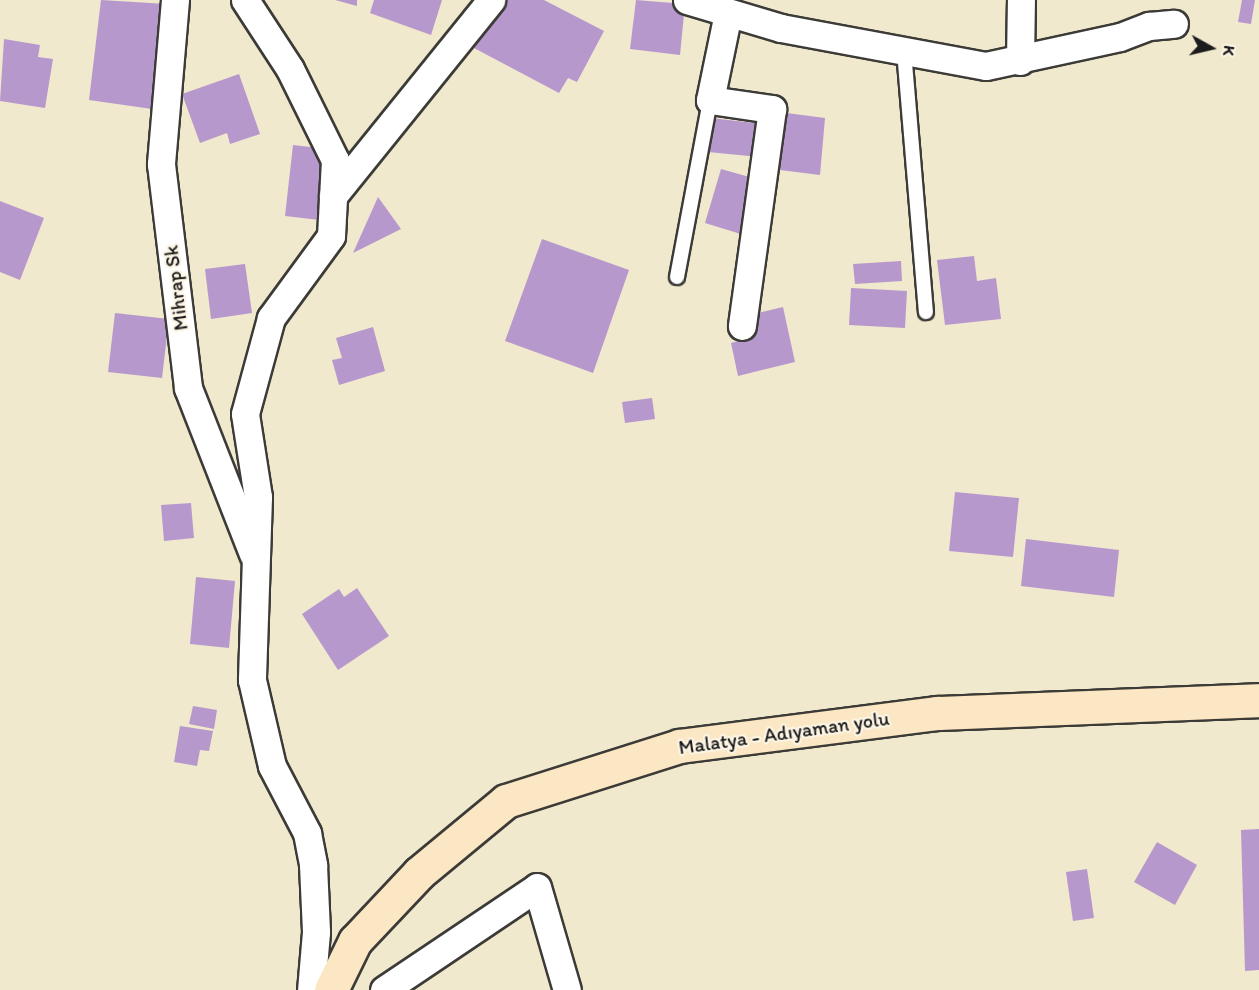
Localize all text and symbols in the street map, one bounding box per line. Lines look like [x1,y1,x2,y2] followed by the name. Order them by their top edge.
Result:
[1181,18,1241,78] north arrow
[1219,44,1239,57] text: K
[159,244,193,332] street label: Mihrap Sk
[677,706,891,760] street label: Malatya - Adıyaman yolu

